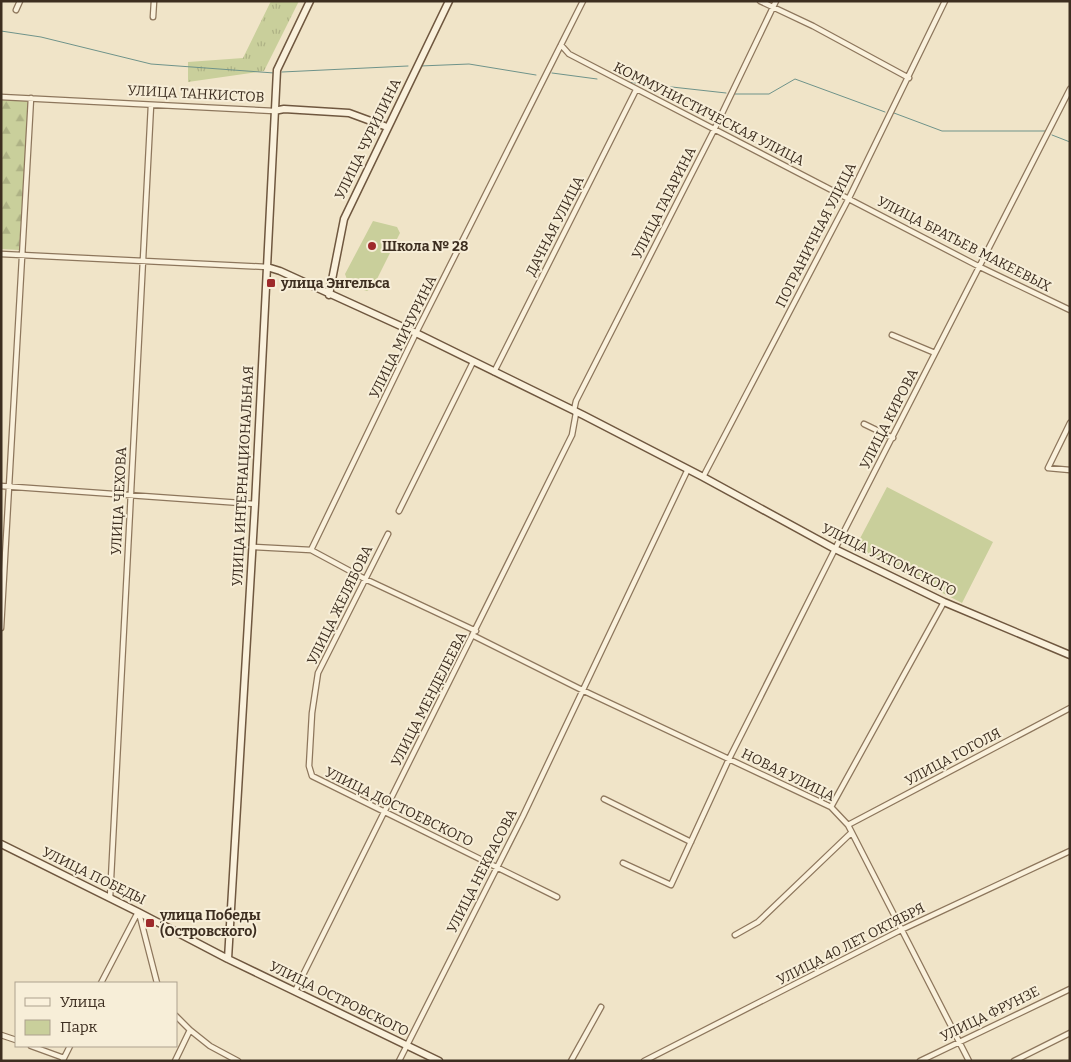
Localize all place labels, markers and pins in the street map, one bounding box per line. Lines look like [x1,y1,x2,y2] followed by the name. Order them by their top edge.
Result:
[382,238,468,255] place label: Школа № 28
[366,240,378,252] marker: Школа № 28
[280,275,390,292] place label: улица Энгельса
[265,277,277,289] marker: улица Энгельса
[159,907,261,940] place label: улица Победы (Островского)
[144,917,156,929] marker: улица Победы (Островского)

